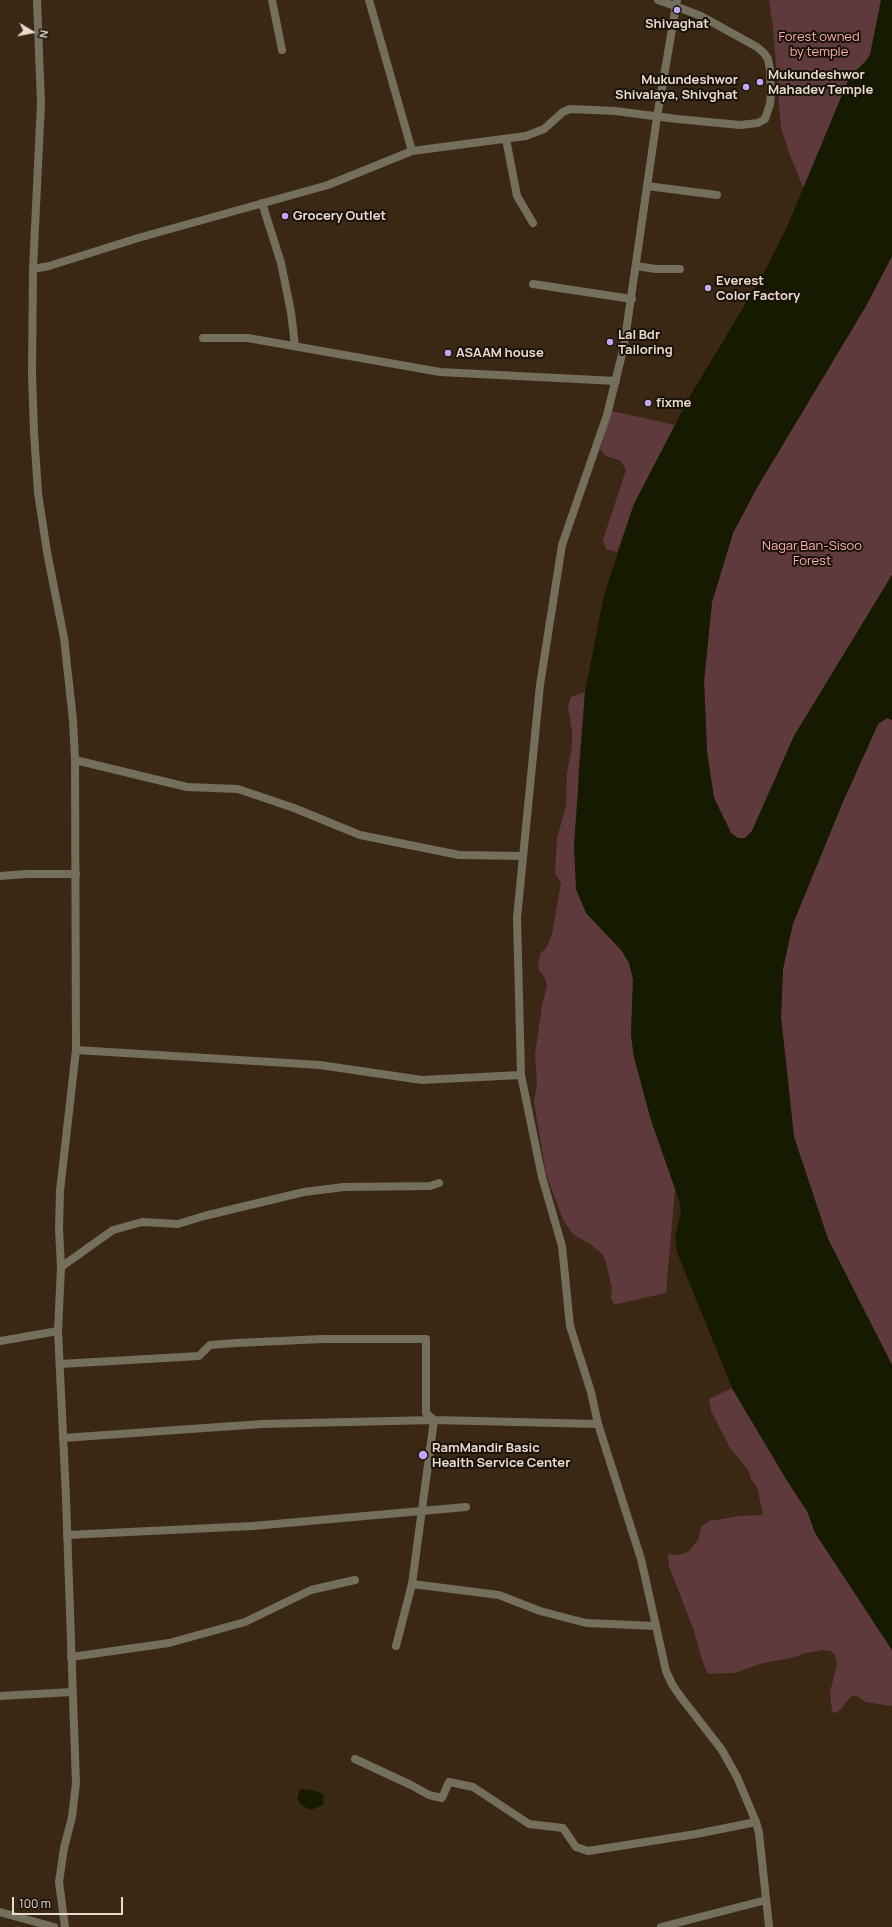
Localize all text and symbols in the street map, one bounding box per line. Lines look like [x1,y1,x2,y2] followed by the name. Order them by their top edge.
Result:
[672,5,682,15] marker: Shivaghat
[12,12,52,52] north arrow
[645,16,709,32] place label: Shivaghat
[36,29,52,39] text: N
[778,29,860,60] park label: Forest owned by temple
[768,67,873,98] place label: Mukundeshwor Mahadev Temple
[615,72,738,103] place label: Mukundeshwor Shivalaya, Shivghat
[755,77,765,87] marker: Mukundeshwor Mahadev Temple
[741,82,751,92] marker: Mukundeshwor Shivalaya, Shivghat
[293,208,386,224] place label: Grocery Outlet
[280,211,290,221] marker: Grocery Outlet
[716,273,800,304] place label: Everest Color Factory
[703,283,713,293] marker: Everest Color Factory
[618,327,673,358] place label: Lal Bdr Tailoring
[605,337,615,347] marker: Lal Bdr Tailoring
[456,345,544,361] place label: ASAAM house
[443,348,453,358] marker: ASAAM house
[656,395,691,411] place label: fixme
[643,398,653,408] marker: fixme
[762,538,862,569] park label: Nagar Ban-Sisoo Forest
[432,1440,570,1471] place label: RamMandir Basic Health Service Center
[417,1449,429,1461] marker: RamMandir Basic Health Service Center
[14,1889,125,1915] scale bar
[19,1895,51,1912] text: 100 m

